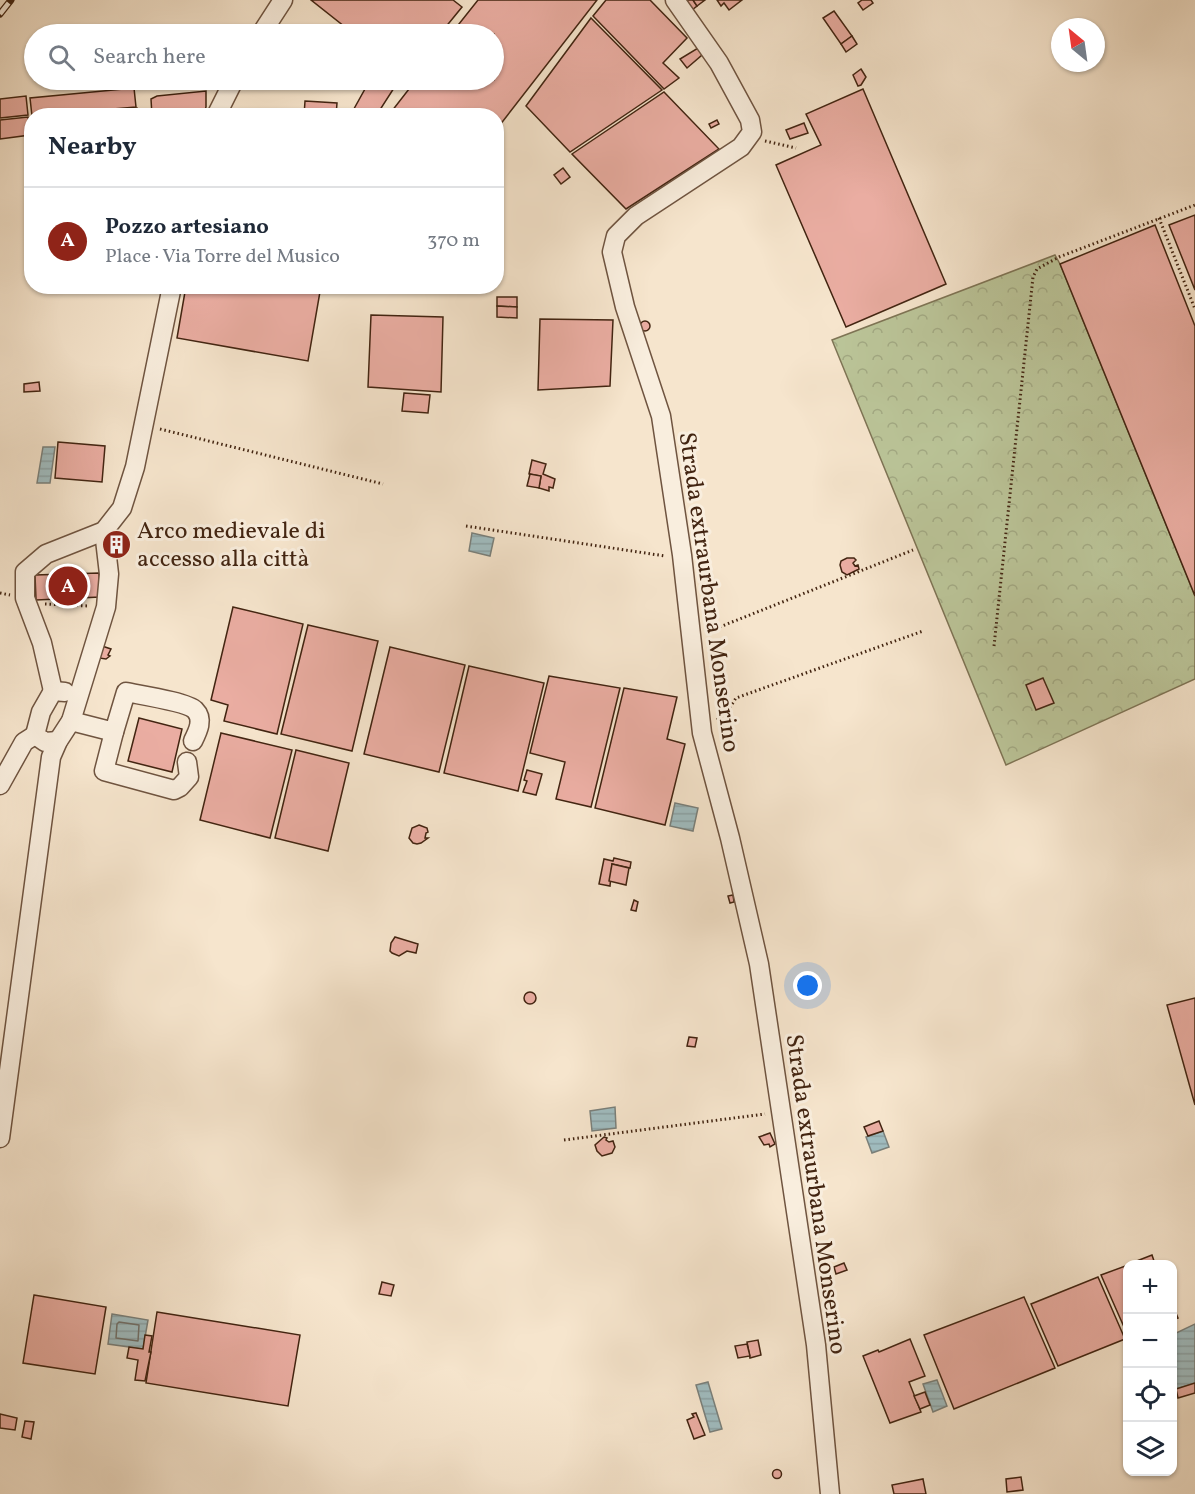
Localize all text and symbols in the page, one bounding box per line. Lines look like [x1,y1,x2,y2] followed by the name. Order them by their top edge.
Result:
[1051,18,1105,72] north arrow
[24,24,504,90] search box
[45,41,78,74] icon: search
[93,42,206,73] text: Search here
[48,129,137,165] text: Nearby
[105,212,269,243] text: Pozzo artesiano
[60,227,75,255] text: A
[427,227,480,255] text: 370 m
[105,243,340,271] text: Place · Via Torre del Musico
[669,430,747,755] street label: Strada extraurbana Monserino
[137,515,326,577] place label: Arco medievale di accesso alla città
[100,528,132,560] building icon: Arco medievale di accesso alla città
[48,564,88,608] pin: A
[793,971,822,1000] your location
[776,1032,854,1357] street label: Strada extraurbana Monserino
[1123,1260,1177,1476] map controls
[1123,1260,1177,1314] button: +
[1123,1314,1177,1368] button: −
[1123,1368,1177,1422] button: locate
[1123,1422,1177,1476] button: layers

